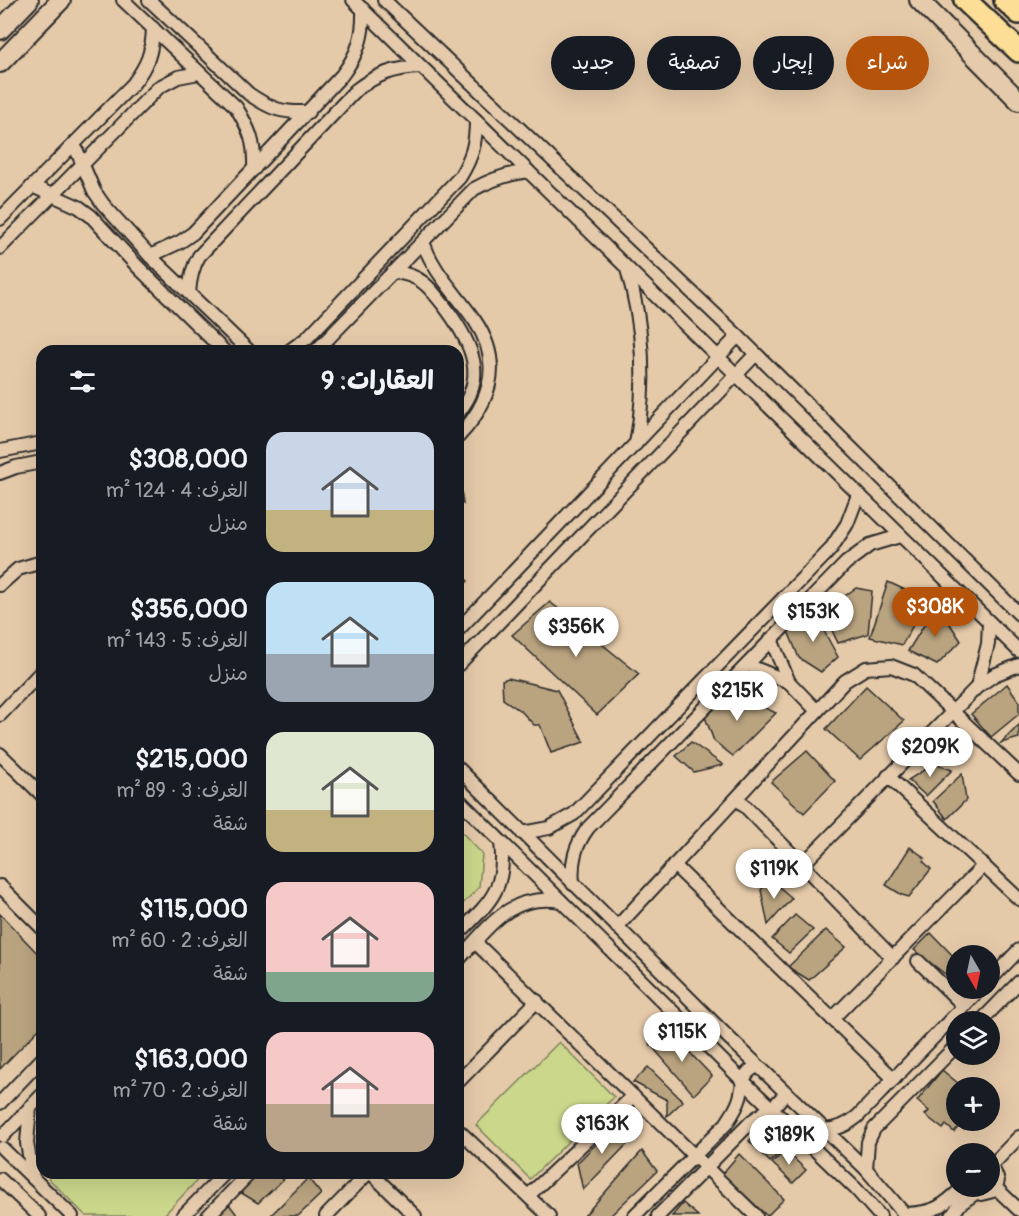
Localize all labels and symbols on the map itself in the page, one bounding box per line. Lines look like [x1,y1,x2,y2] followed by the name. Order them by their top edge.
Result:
[893,587,977,638] pin: $308K
[771,592,855,643] pin: $153K
[534,607,618,658] pin: $356K
[695,671,779,722] pin: $215K
[888,727,972,778] pin: $209K
[732,849,816,900] pin: $119K
[946,945,1000,999] north arrow
[640,1012,724,1063] pin: $115K
[560,1104,644,1155] pin: $163K
[747,1115,831,1166] pin: $189K

